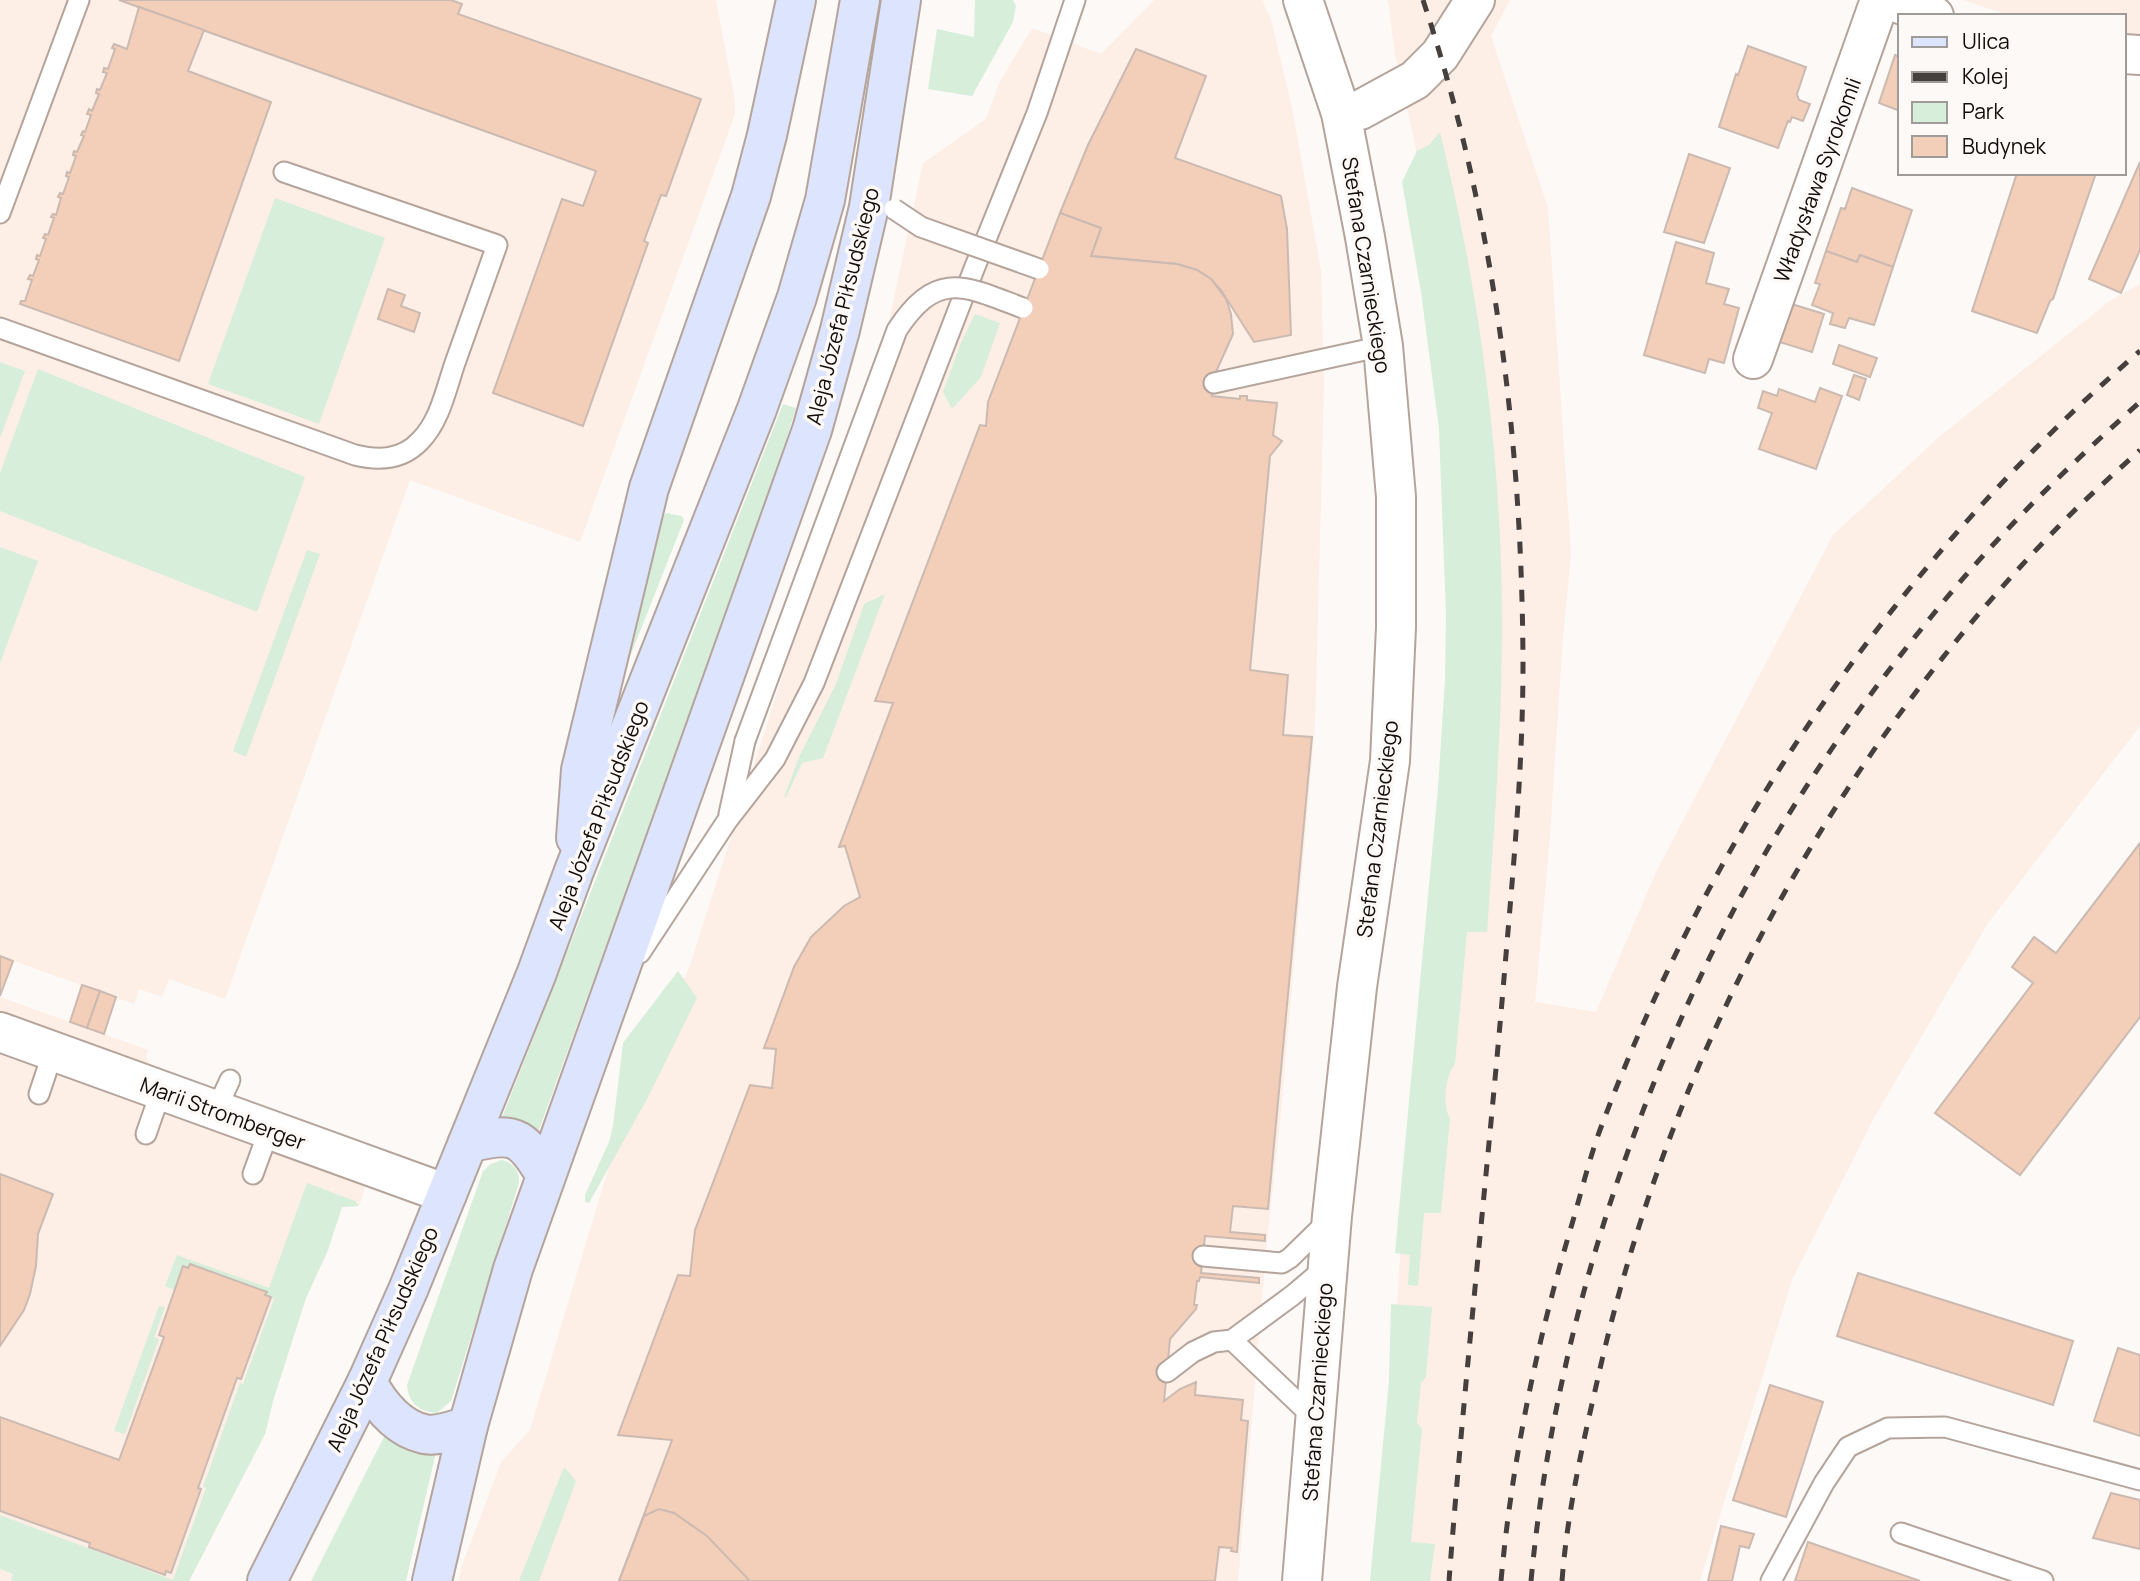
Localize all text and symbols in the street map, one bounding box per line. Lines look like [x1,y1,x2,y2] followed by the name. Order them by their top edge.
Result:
[1898,14,2126,175] legend
[1962,27,2010,55] text: Ulica
[1962,62,2008,90] text: Kolej
[1767,74,1867,286] street label: Władysława Syrokomli
[1962,97,2004,125] text: Park
[1962,132,2047,160] text: Budynek
[1336,155,1398,375] street label: Stefana Czarnieckiego
[799,184,885,428] street label: Aleja Józefa Piłsudskiego
[541,696,655,934] street label: Aleja Józefa Piłsudskiego
[1350,719,1404,939] street label: Stefana Czarnieckiego
[136,1070,310,1156] street label: Marii Stromberger
[320,1222,444,1456] street label: Aleja Józefa Piłsudskiego
[1295,1282,1339,1502] street label: Stefana Czarnieckiego

